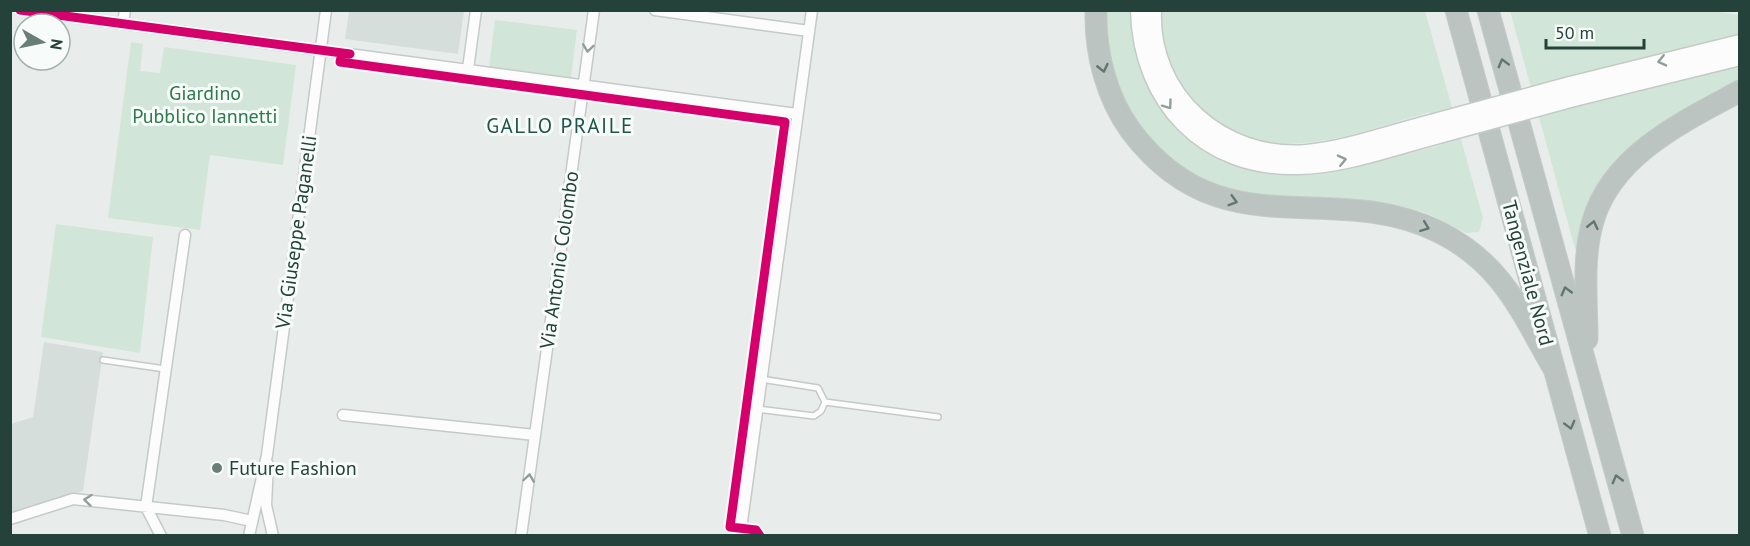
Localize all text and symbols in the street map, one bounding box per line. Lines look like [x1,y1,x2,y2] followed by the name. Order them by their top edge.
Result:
[12,12,72,72] north arrow
[1546,12,1644,50] scale bar
[1555,21,1594,44] text: 50 m
[46,38,68,51] text: N
[583,43,595,52] one-way arrow
[1657,53,1667,66] one-way arrow
[1498,58,1510,68] one-way arrow
[1096,63,1109,73] one-way arrow
[132,80,278,129] park label: Giardino Pubblico Iannetti
[1161,98,1172,109] one-way arrow
[486,112,634,139] district label: GALLO PRAILE
[269,134,322,331] street label: Via Giuseppe Paganelli
[1337,155,1347,168] one-way arrow
[534,169,584,352] street label: Via Antonio Colombo
[1227,194,1238,206] one-way arrow
[1496,198,1560,348] street label: Tangenziale Nord
[1419,219,1430,232] one-way arrow
[1585,220,1598,230] one-way arrow
[1561,286,1573,297] one-way arrow
[1563,419,1575,430] one-way arrow
[229,455,357,481] place label: Future Fashion
[210,461,224,475] marker: Future Fashion
[523,473,535,482] one-way arrow
[1612,474,1624,485] one-way arrow
[83,494,93,507] one-way arrow

